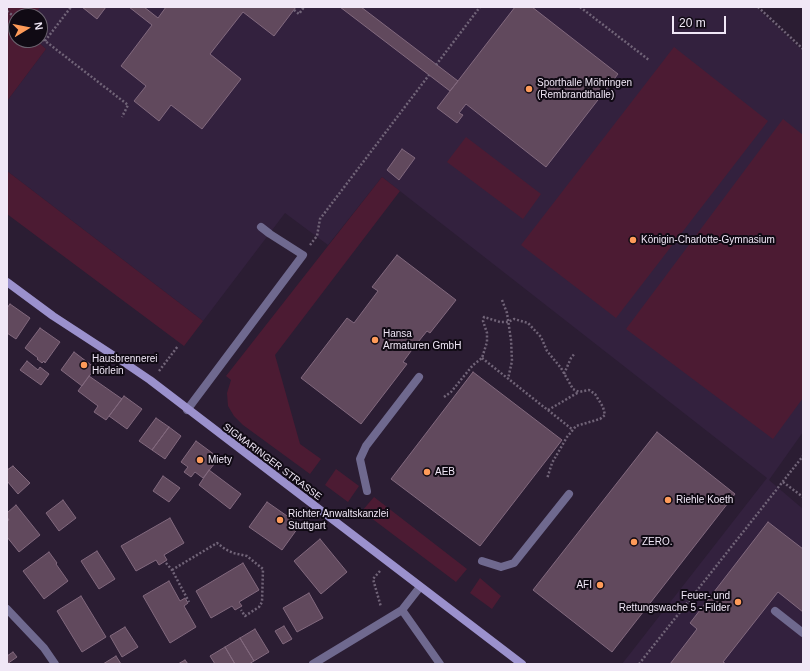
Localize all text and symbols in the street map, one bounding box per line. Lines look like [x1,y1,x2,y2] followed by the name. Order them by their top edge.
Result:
[8,8,48,48] north arrow
[674,8,728,34] scale bar
[679,16,706,30] text: 20 m
[32,21,45,31] text: N
[537,77,632,100] place label: Sporthalle Möhringen (Rembrandthalle)
[524,84,534,94] marker: Sporthalle Möhringen (Rembrandthalle)
[641,234,775,246] place label: Königin-Charlotte-Gymnasium
[628,235,638,245] marker: Königin-Charlotte-Gymnasium
[383,328,461,352] place label: Hansa Armaturen GmbH
[370,335,380,345] marker: Hansa Armaturen GmbH
[92,353,158,376] place label: Hausbrennerei Hörlein
[79,360,89,370] marker: Hausbrennerei Hörlein
[220,421,324,503] street label: SIGMARINGER STRASSE
[208,454,232,466] place label: Miety
[195,455,205,465] marker: Miety
[435,466,455,478] place label: AEB
[422,467,432,477] marker: AEB
[676,494,733,506] place label: Riehle Koeth
[663,495,673,505] marker: Riehle Koeth
[288,508,389,532] place label: Richter Anwaltskanzlei Stuttgart
[275,515,285,525] marker: Richter Anwaltskanzlei Stuttgart
[642,536,673,548] place label: ZERO.
[629,537,639,547] marker: ZERO.
[576,579,592,591] place label: AFI
[595,580,605,590] marker: AFI
[619,590,730,614] place label: Feuer- und Rettungswache 5 - Filder
[733,597,743,607] marker: Feuer- und Rettungswache 5 - Filder

